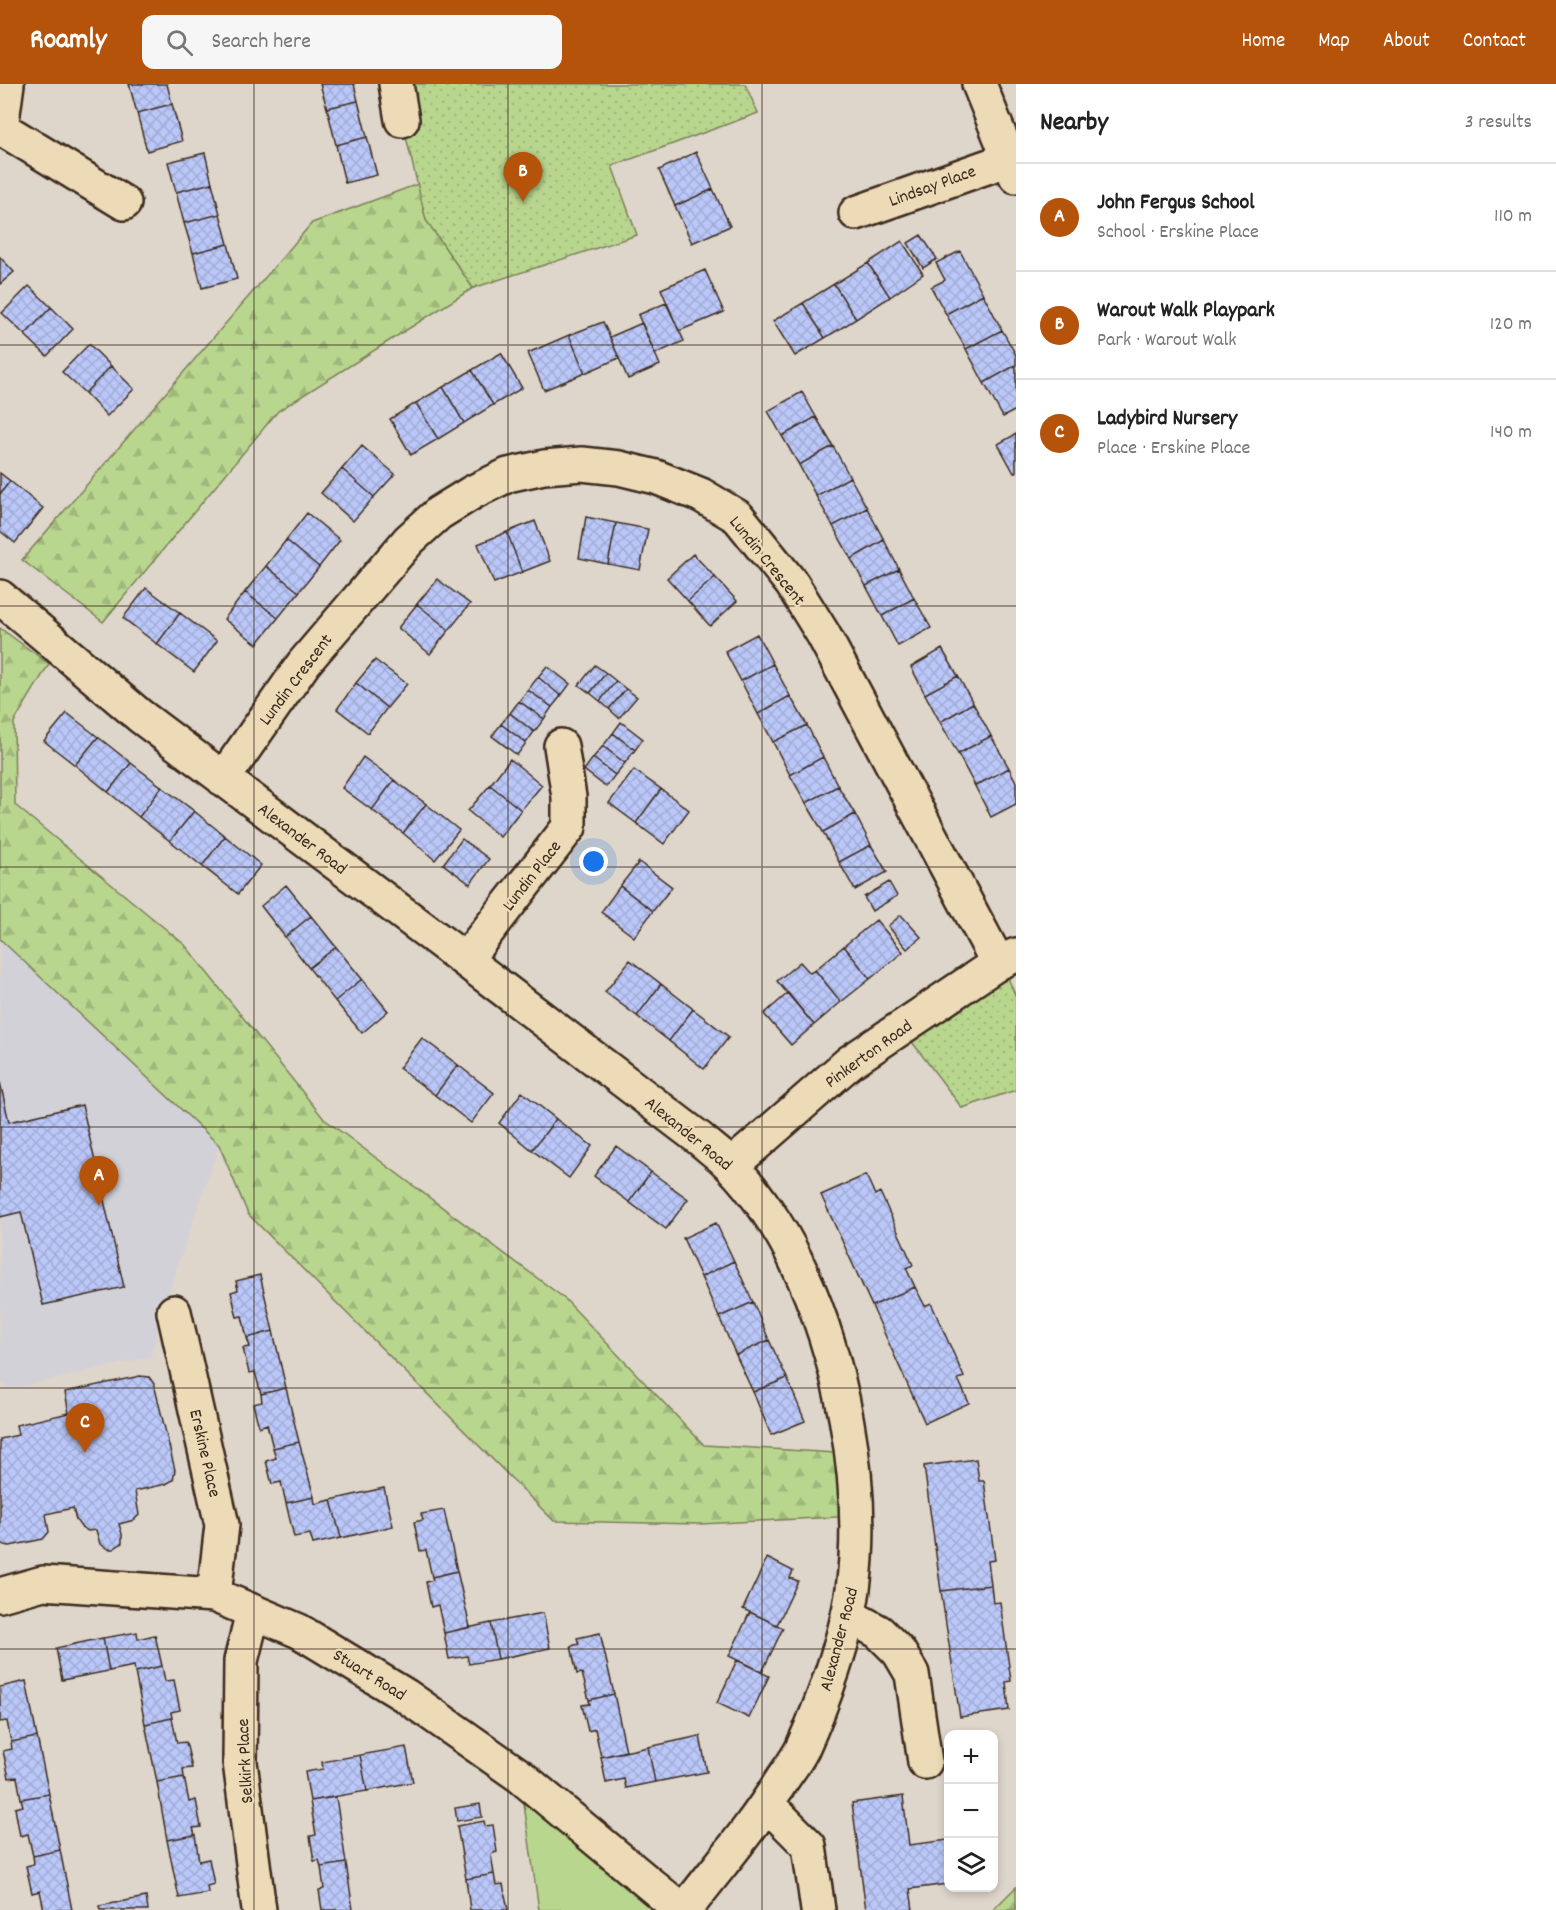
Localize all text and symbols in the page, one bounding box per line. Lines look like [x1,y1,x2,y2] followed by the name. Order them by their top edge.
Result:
[142,15,562,69] search box
[30,22,106,62] text: Roamly
[163,26,196,59] icon: search
[211,27,311,58] text: Search here
[1241,27,1285,57] text: Home
[1318,27,1350,57] text: Map
[1383,27,1430,57] text: About
[1463,27,1526,57] text: Contact
[1040,105,1108,142] text: Nearby
[1465,109,1532,137] text: 3 results
[504,152,542,202] pin: B
[886,160,980,215] street label: Lindsay Place
[1097,188,1255,219] text: John Fergus School
[1054,203,1065,231] text: A
[1494,203,1532,231] text: 110 m
[1097,219,1259,247] text: School · Erskine Place
[1097,296,1275,327] text: Warout Walk Playpark
[1055,311,1064,339] text: B
[1490,311,1532,339] text: 120 m
[1097,327,1236,355] text: Park · Warout Walk
[1097,404,1237,435] text: Ladybird Nursery
[1055,419,1064,447] text: C
[1490,419,1532,447] text: 140 m
[1097,435,1250,463] text: Place · Erskine Place
[722,511,810,612] street label: Lundin Crescent
[254,629,340,731] street label: Lundin Crescent
[252,798,351,882] street label: Alexander Road
[497,836,569,917] street label: Lundin Place
[579,847,608,876] your location
[821,1015,918,1095] street label: Pinkerton Road
[638,1092,737,1178] street label: Alexander Road
[80,1156,118,1206] pin: A
[66,1404,104,1453] pin: C
[181,1407,226,1500] street label: Erskine Place
[815,1585,866,1694] street label: Alexander Road
[327,1644,410,1708] street label: Stuart Road
[232,1718,261,1804] street label: Selkirk Place
[944,1730,998,1892] map controls
[944,1730,998,1784] button: +
[944,1784,998,1838] button: −
[944,1838,998,1892] button: layers

